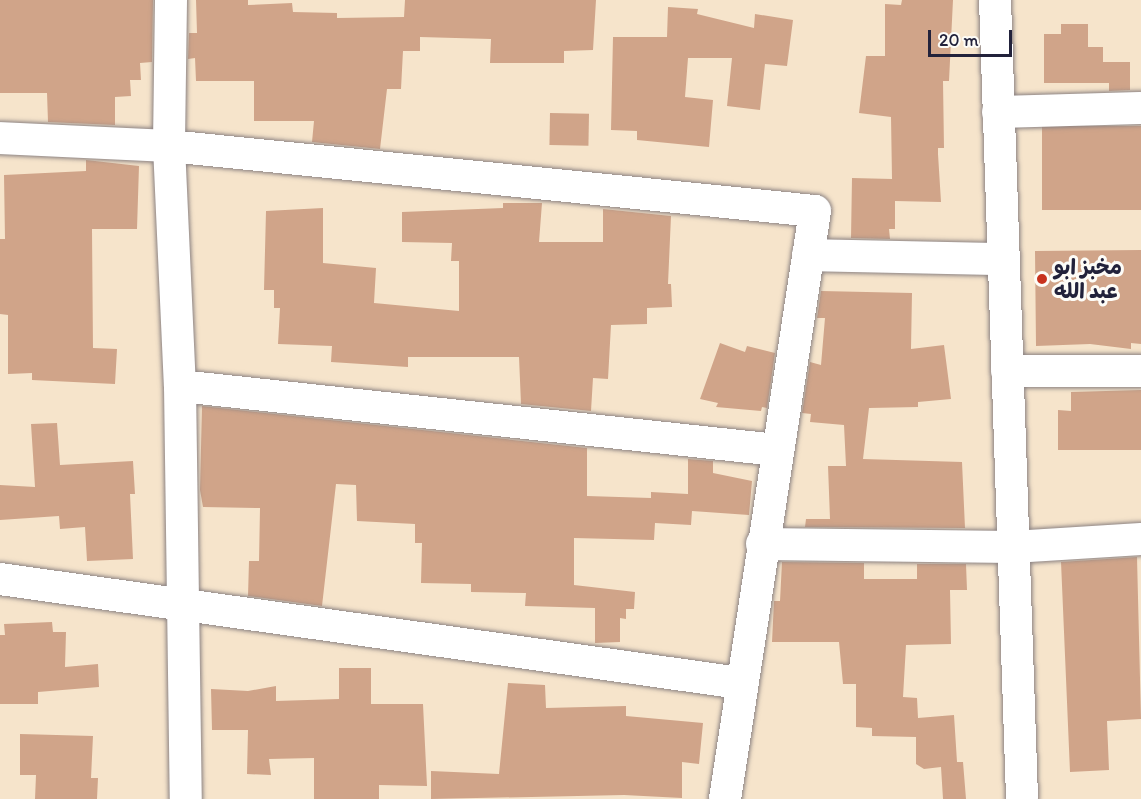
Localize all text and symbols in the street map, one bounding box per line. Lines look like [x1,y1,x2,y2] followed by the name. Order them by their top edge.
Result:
[931,18,1015,56] scale bar
[939,29,979,51] text: 20 m
[1054,254,1122,304] place label: مخبز ابو عبد الله
[1035,272,1049,286] marker: مخبز ابو عبد الله

